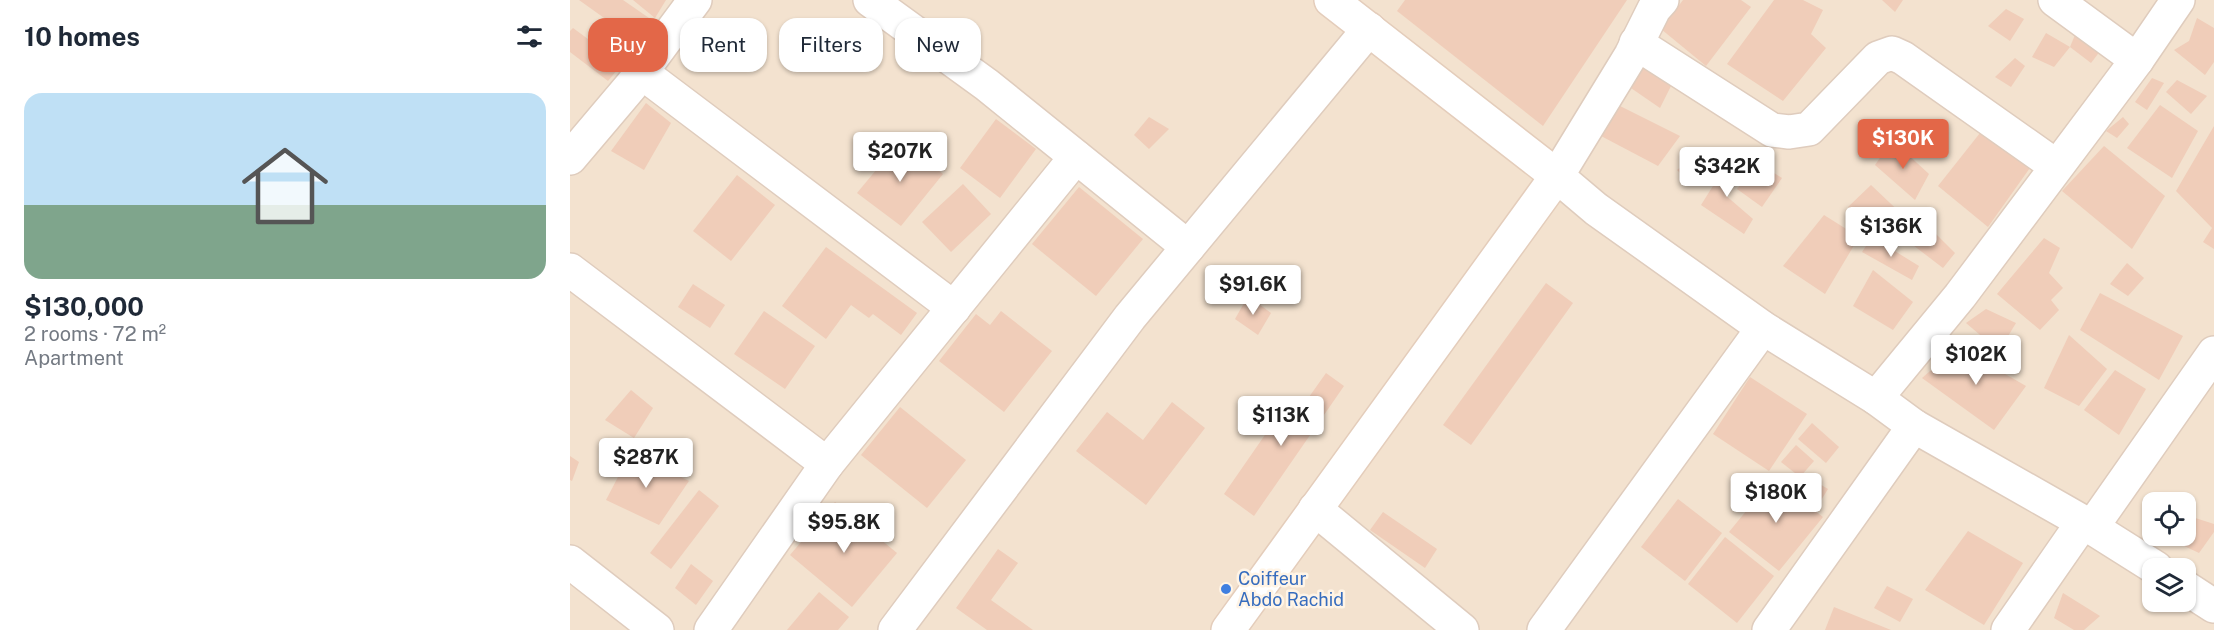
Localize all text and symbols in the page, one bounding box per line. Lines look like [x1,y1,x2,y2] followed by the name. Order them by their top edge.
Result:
[588,18,668,72] chip: Buy
[680,18,767,72] chip: Rent
[779,18,883,72] chip: Filters
[895,18,981,72] chip: New
[513,20,546,53] icon: filters
[24,21,140,52] text: 10 homes
[1861,119,1945,170] pin: $130K
[1872,126,1934,150] text: $130K
[231,132,339,240] icon: home
[858,132,942,183] pin: $207K
[867,139,933,163] text: $207K
[1685,147,1769,198] pin: $342K
[1693,154,1761,178] text: $342K
[1849,207,1933,258] pin: $136K
[1860,214,1922,238] text: $136K
[1204,265,1302,316] pin: $91.6K
[1219,272,1287,296] text: $91.6K
[24,291,144,322] text: $130,000
[24,322,166,346] text: 2 rooms · 72 m²
[1934,335,2018,386] pin: $102K
[1945,342,2007,366] text: $102K
[24,346,124,370] text: Apartment
[1239,396,1323,447] pin: $113K
[1252,403,1310,427] text: $113K
[604,438,688,489] pin: $287K
[613,445,679,469] text: $287K
[1734,473,1818,524] pin: $180K
[1745,480,1807,504] text: $180K
[2142,492,2196,612] map controls
[2142,492,2196,546] button: locate
[795,503,893,554] pin: $95.8K
[807,510,881,534] text: $95.8K
[2142,558,2196,612] button: layers
[1238,568,1344,610] place label: Coiffeur Abdo Rachid
[1219,582,1233,596] marker: Coiffeur Abdo Rachid

